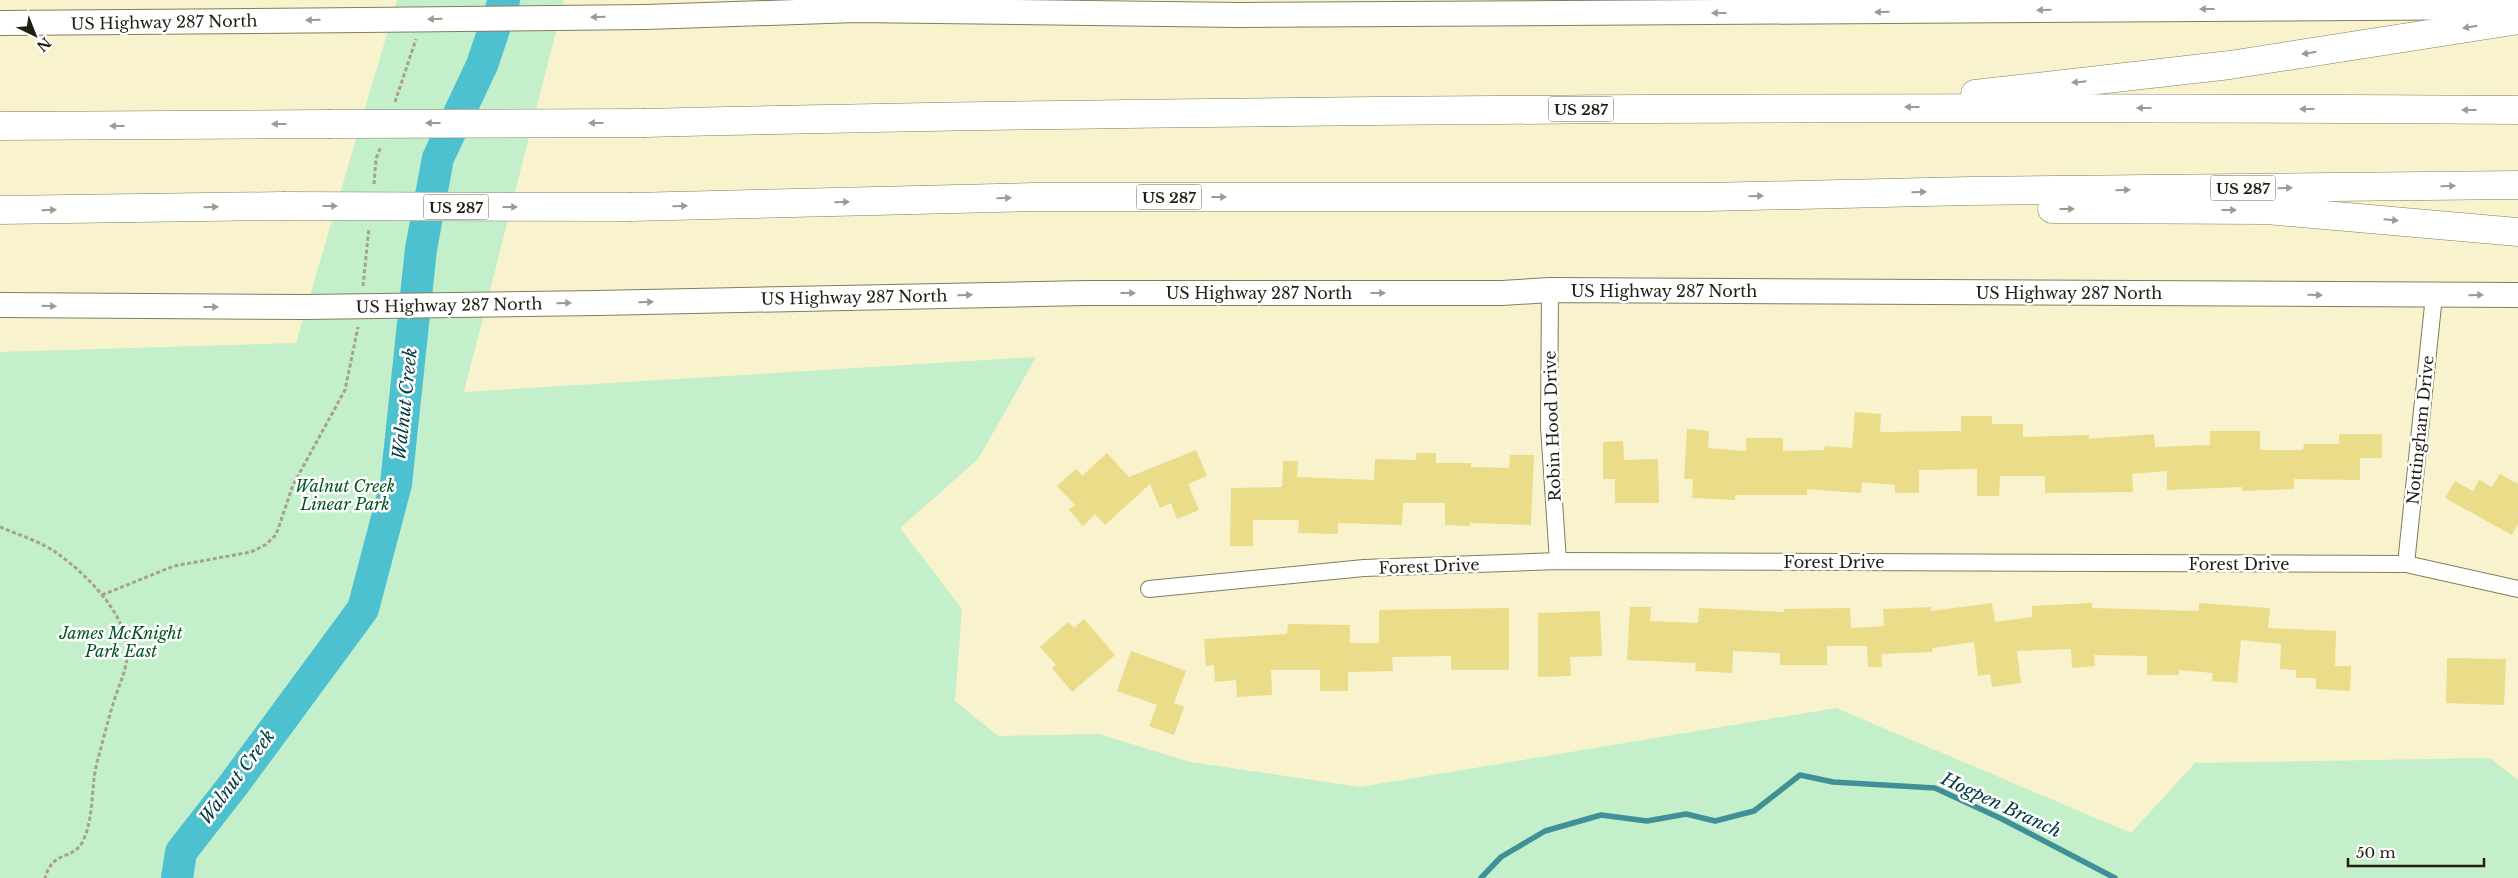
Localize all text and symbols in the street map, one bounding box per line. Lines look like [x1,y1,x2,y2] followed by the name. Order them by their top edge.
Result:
[2199,5,2215,13] one-way arrow
[2036,6,2052,14] one-way arrow
[1874,8,1890,16] one-way arrow
[1711,9,1727,17] one-way arrow
[10,10,60,60] north arrow
[70,10,258,34] street label: US Highway 287 North
[589,14,605,22] one-way arrow
[427,15,443,23] one-way arrow
[305,17,321,25] one-way arrow
[2462,24,2478,32] one-way arrow
[33,33,55,56] text: N
[2301,49,2317,57] one-way arrow
[2070,78,2086,86] one-way arrow
[1548,96,1614,122] road number: US 287
[1904,104,1920,112] one-way arrow
[2136,104,2152,112] one-way arrow
[2299,105,2315,113] one-way arrow
[2461,106,2477,114] one-way arrow
[588,119,604,127] one-way arrow
[271,120,287,128] one-way arrow
[425,120,441,128] one-way arrow
[108,122,124,130] one-way arrow
[2210,176,2276,200] road number: US 287
[2440,182,2456,190] one-way arrow
[1136,184,1202,210] road number: US 287
[2277,184,2293,192] one-way arrow
[2115,186,2131,194] one-way arrow
[1911,188,1927,196] one-way arrow
[1749,192,1765,200] one-way arrow
[1212,193,1228,201] one-way arrow
[424,194,488,220] road number: US 287
[997,194,1013,202] one-way arrow
[834,198,850,206] one-way arrow
[323,202,339,210] one-way arrow
[672,202,688,210] one-way arrow
[203,203,219,211] one-way arrow
[503,203,519,211] one-way arrow
[2059,205,2075,213] one-way arrow
[41,206,57,214] one-way arrow
[2221,206,2237,214] one-way arrow
[2383,217,2399,225] one-way arrow
[1571,281,1757,301] street label: US Highway 287 North
[1166,283,1352,303] street label: US Highway 287 North
[1976,283,2162,303] street label: US Highway 287 North
[760,285,948,309] street label: US Highway 287 North
[1120,289,1136,297] one-way arrow
[1370,289,1386,297] one-way arrow
[958,291,974,299] one-way arrow
[2308,291,2324,299] one-way arrow
[2468,291,2484,299] one-way arrow
[355,293,543,317] street label: US Highway 287 North
[638,298,654,306] one-way arrow
[556,299,572,307] one-way arrow
[41,302,57,310] one-way arrow
[203,303,219,311] one-way arrow
[388,347,422,461] water label: Walnut Creek
[1539,350,1565,502] street label: Robin Hood Drive
[2402,354,2438,506] street label: Nottingham Drive
[295,476,395,514] park label: Walnut Creek Linear Park
[1784,552,1884,572] street label: Forest Drive
[1378,554,1480,578] street label: Forest Drive
[2189,554,2289,574] street label: Forest Drive
[58,623,183,661] park label: James McKnight Park East
[194,725,280,829] water label: Walnut Creek
[1937,767,2064,842] water label: Hogpen Branch
[2348,836,2484,868] scale bar
[2356,843,2396,862] text: 50 m

